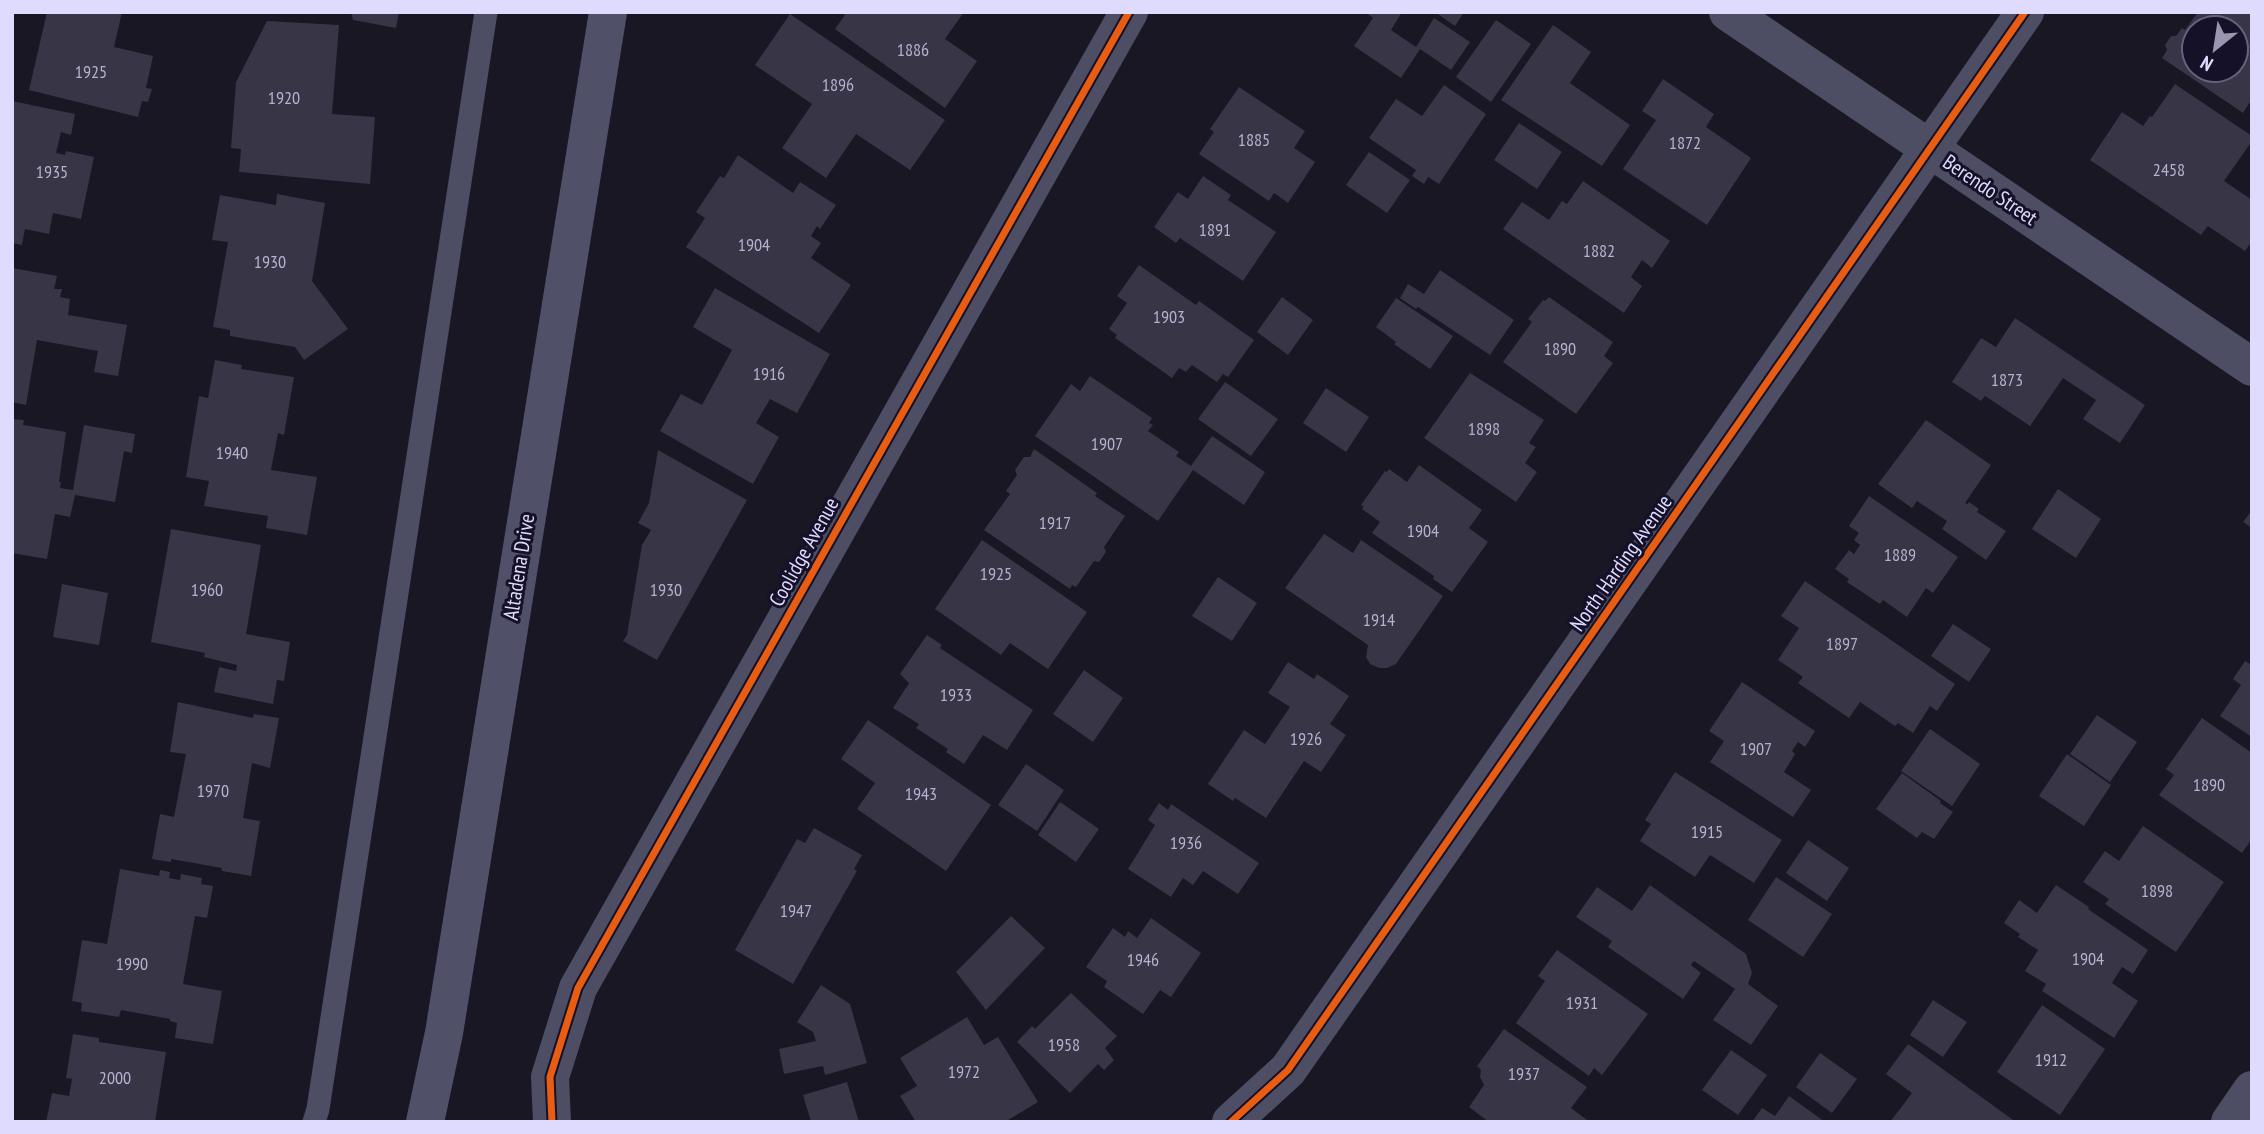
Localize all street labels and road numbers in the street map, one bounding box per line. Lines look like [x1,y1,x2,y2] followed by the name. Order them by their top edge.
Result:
[1938,148,2043,231] street label: Berendo Street
[1564,489,1678,636] street label: North Harding Avenue
[763,493,845,611] street label: Coolidge Avenue
[497,512,540,622] street label: Altadena Drive

